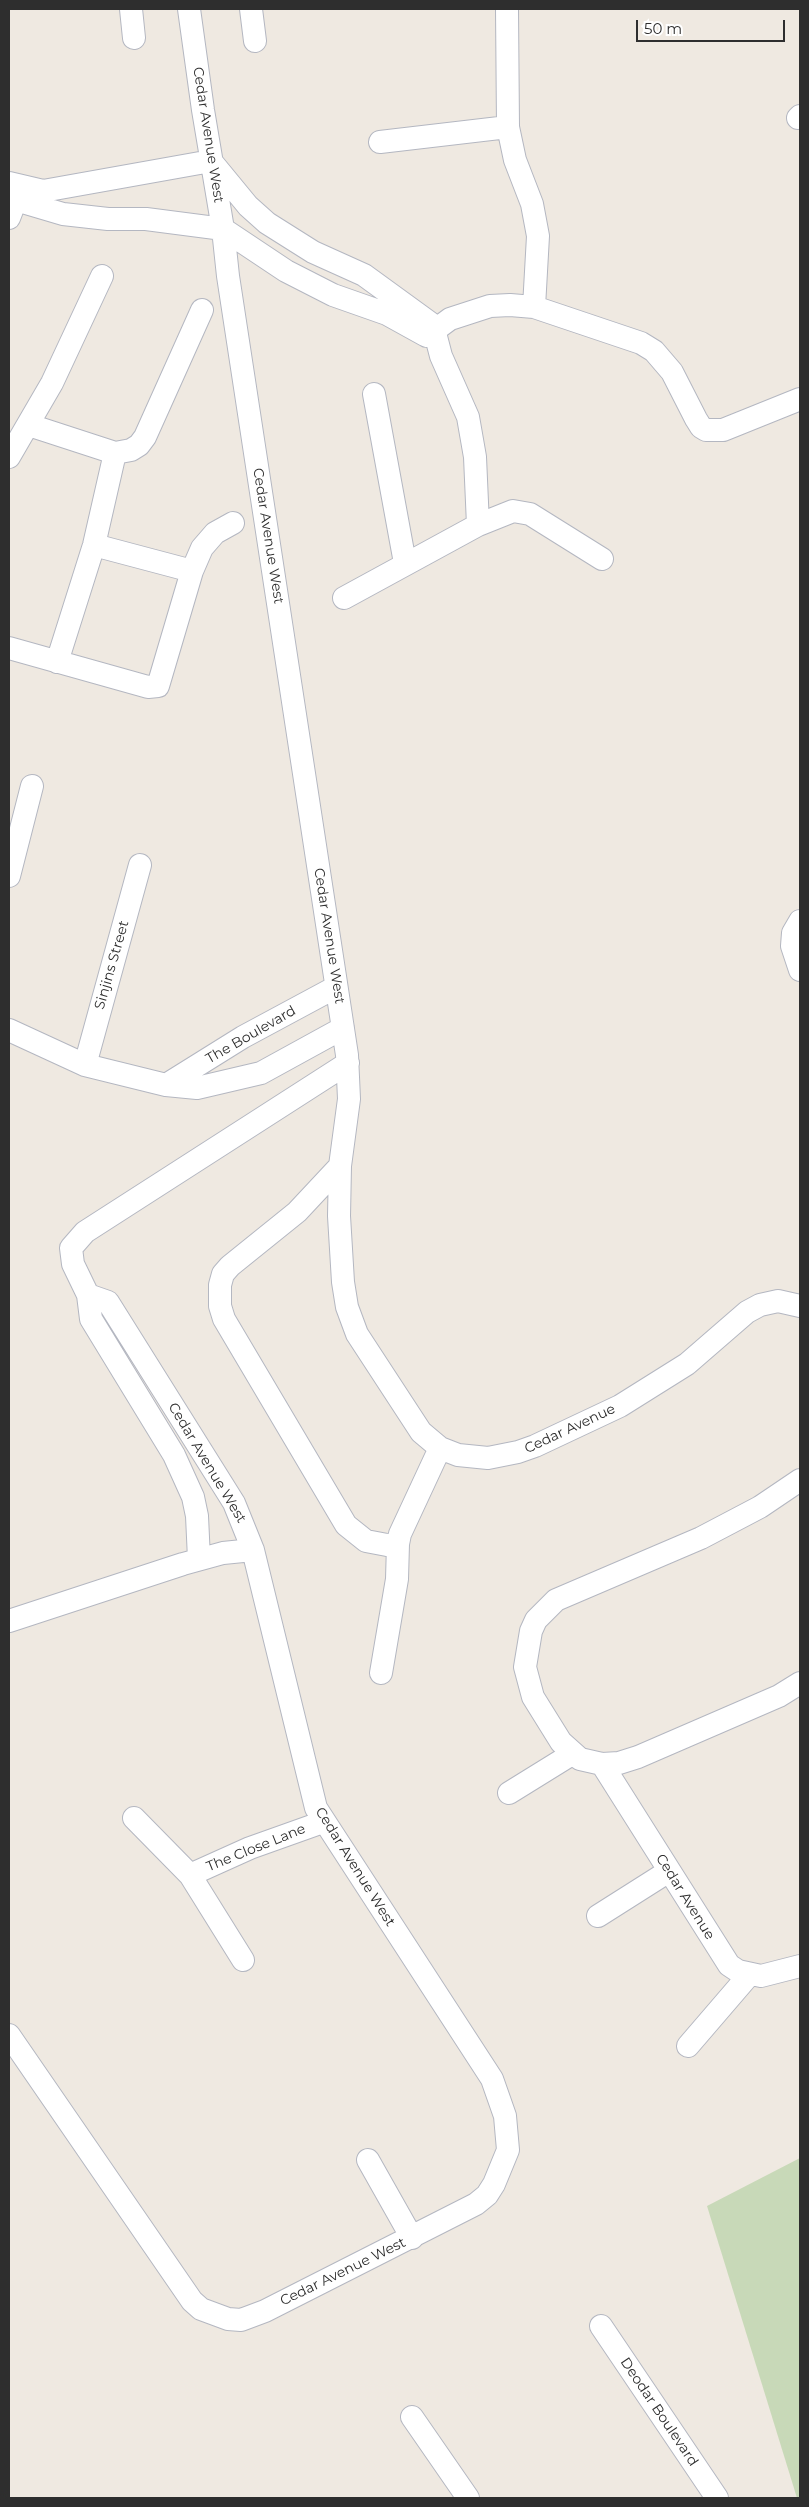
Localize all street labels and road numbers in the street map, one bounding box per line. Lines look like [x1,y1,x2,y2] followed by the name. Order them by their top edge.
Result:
[189,66,227,204] street label: Cedar Avenue West
[249,467,287,605] street label: Cedar Avenue West
[310,867,348,1005] street label: Cedar Avenue West
[91,919,133,1011] street label: Sinjins Street
[203,1002,299,1068] street label: The Boulevard
[164,1400,250,1526] street label: Cedar Avenue West
[522,1401,618,1457] street label: Cedar Avenue
[311,1804,399,1930] street label: Cedar Avenue West
[204,1820,308,1876] street label: The Close Lane
[652,1851,718,1943] street label: Cedar Avenue
[278,2234,408,2310] street label: Cedar Avenue West
[616,2355,702,2469] street label: Deodar Boulevard

